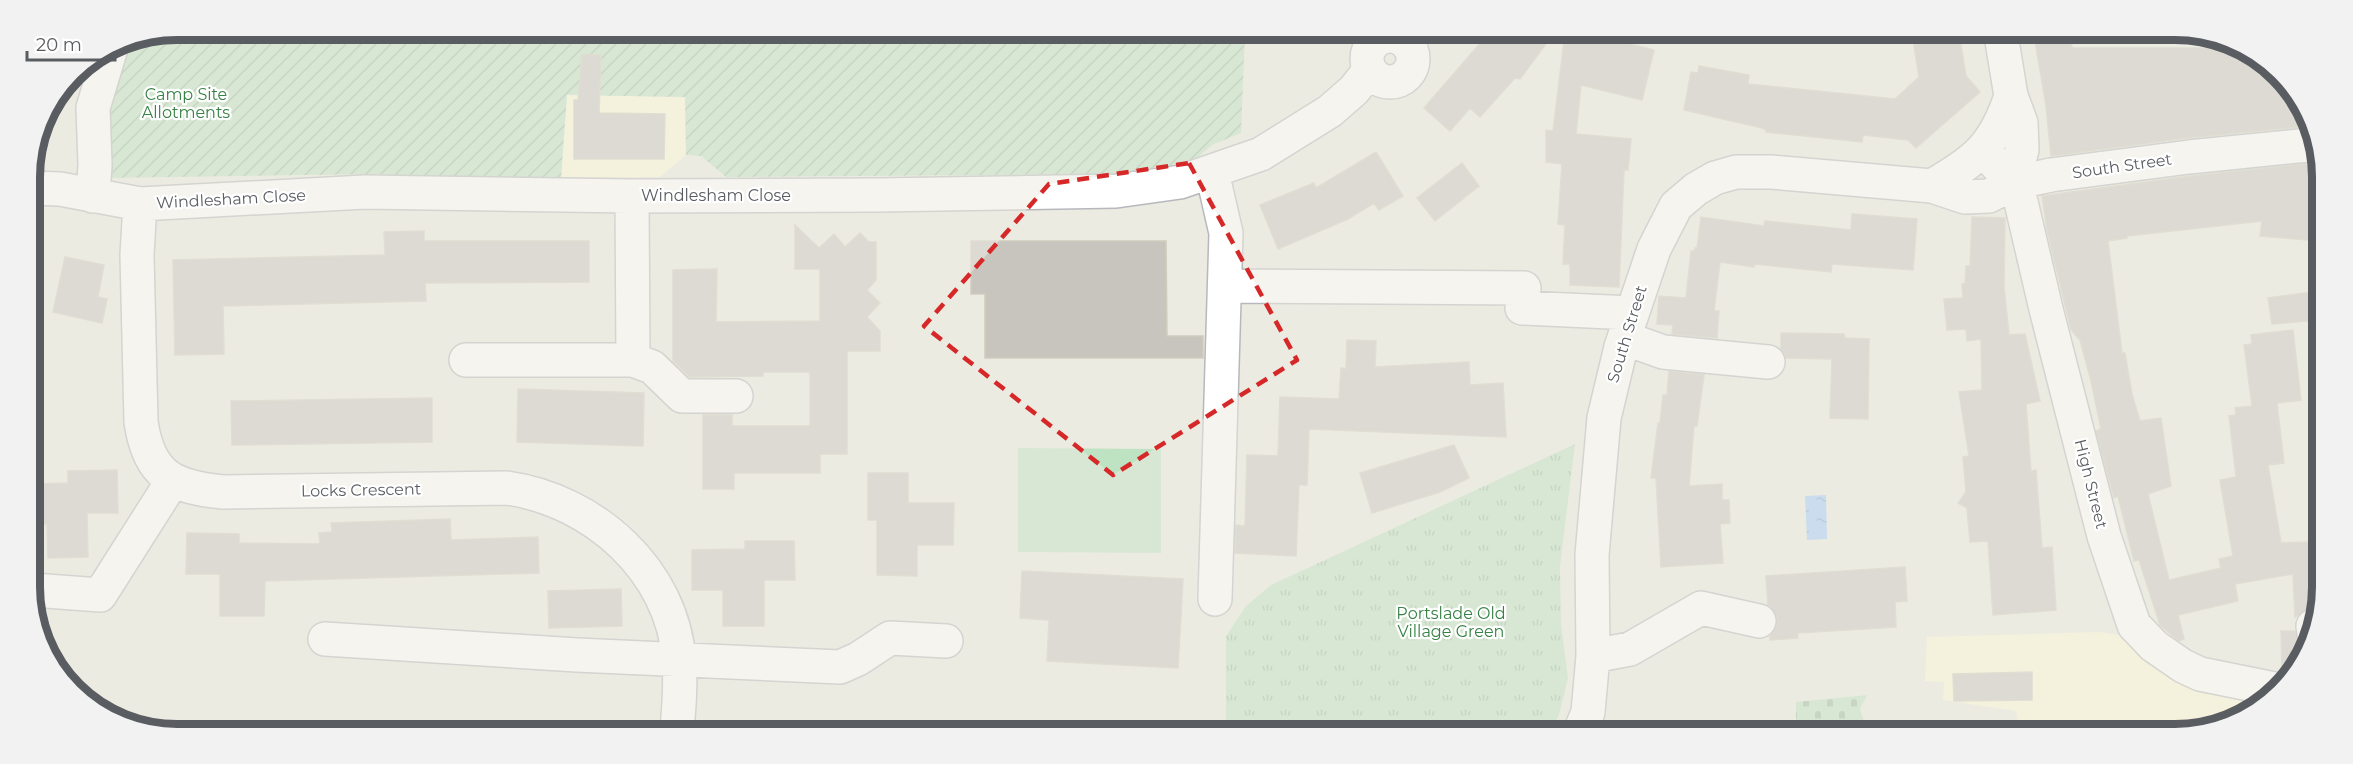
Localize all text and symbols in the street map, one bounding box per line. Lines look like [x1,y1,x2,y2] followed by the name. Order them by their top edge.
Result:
[27,24,116,62] scale bar
[36,34,82,56] text: 20 m
[142,85,230,122] park label: Camp Site Allotments
[2071,150,2174,182] street label: South Street
[156,186,306,212] street label: Windlesham Close
[641,186,791,205] street label: Windlesham Close
[1603,283,1651,385] street label: South Street
[2071,437,2111,531] street label: High Street
[301,479,422,501] street label: Locks Crescent
[1396,604,1506,641] park label: Portslade Old Village Green

